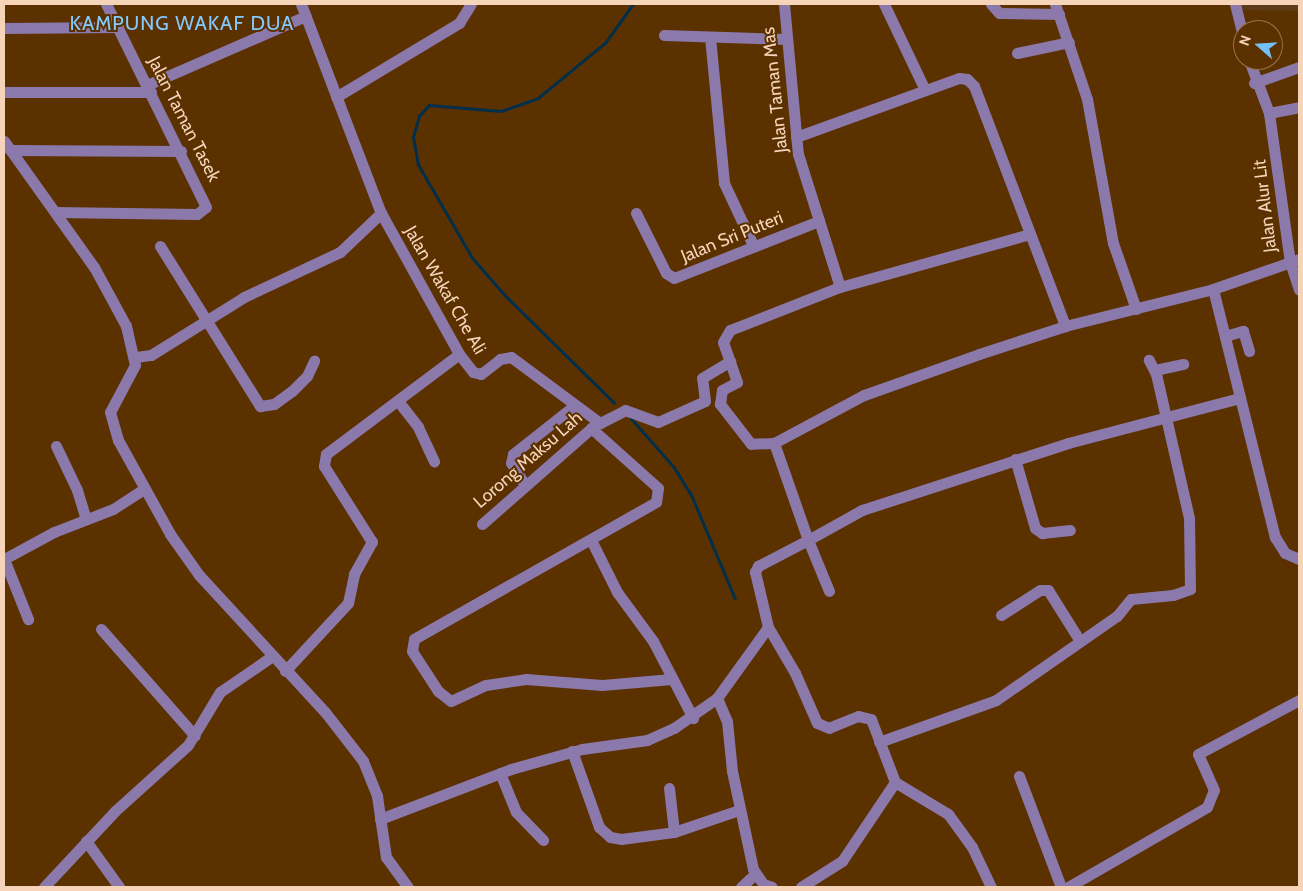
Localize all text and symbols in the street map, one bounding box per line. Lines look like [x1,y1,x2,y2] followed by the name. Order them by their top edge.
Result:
[67,11,297,35] district label: KAMPUNG WAKAF DUA
[1233,20,1283,70] north arrow
[758,26,792,154] street label: Jalan Taman Mas
[1235,33,1255,48] text: N
[143,53,225,185] street label: Jalan Taman Tasek
[1249,158,1281,254] street label: Jalan Alur Lit
[678,207,786,267] street label: Jalan Sri Puteri
[399,222,491,358] street label: Jalan Wakaf Che Ali
[469,407,587,513] street label: Lorong Maksu Lah

